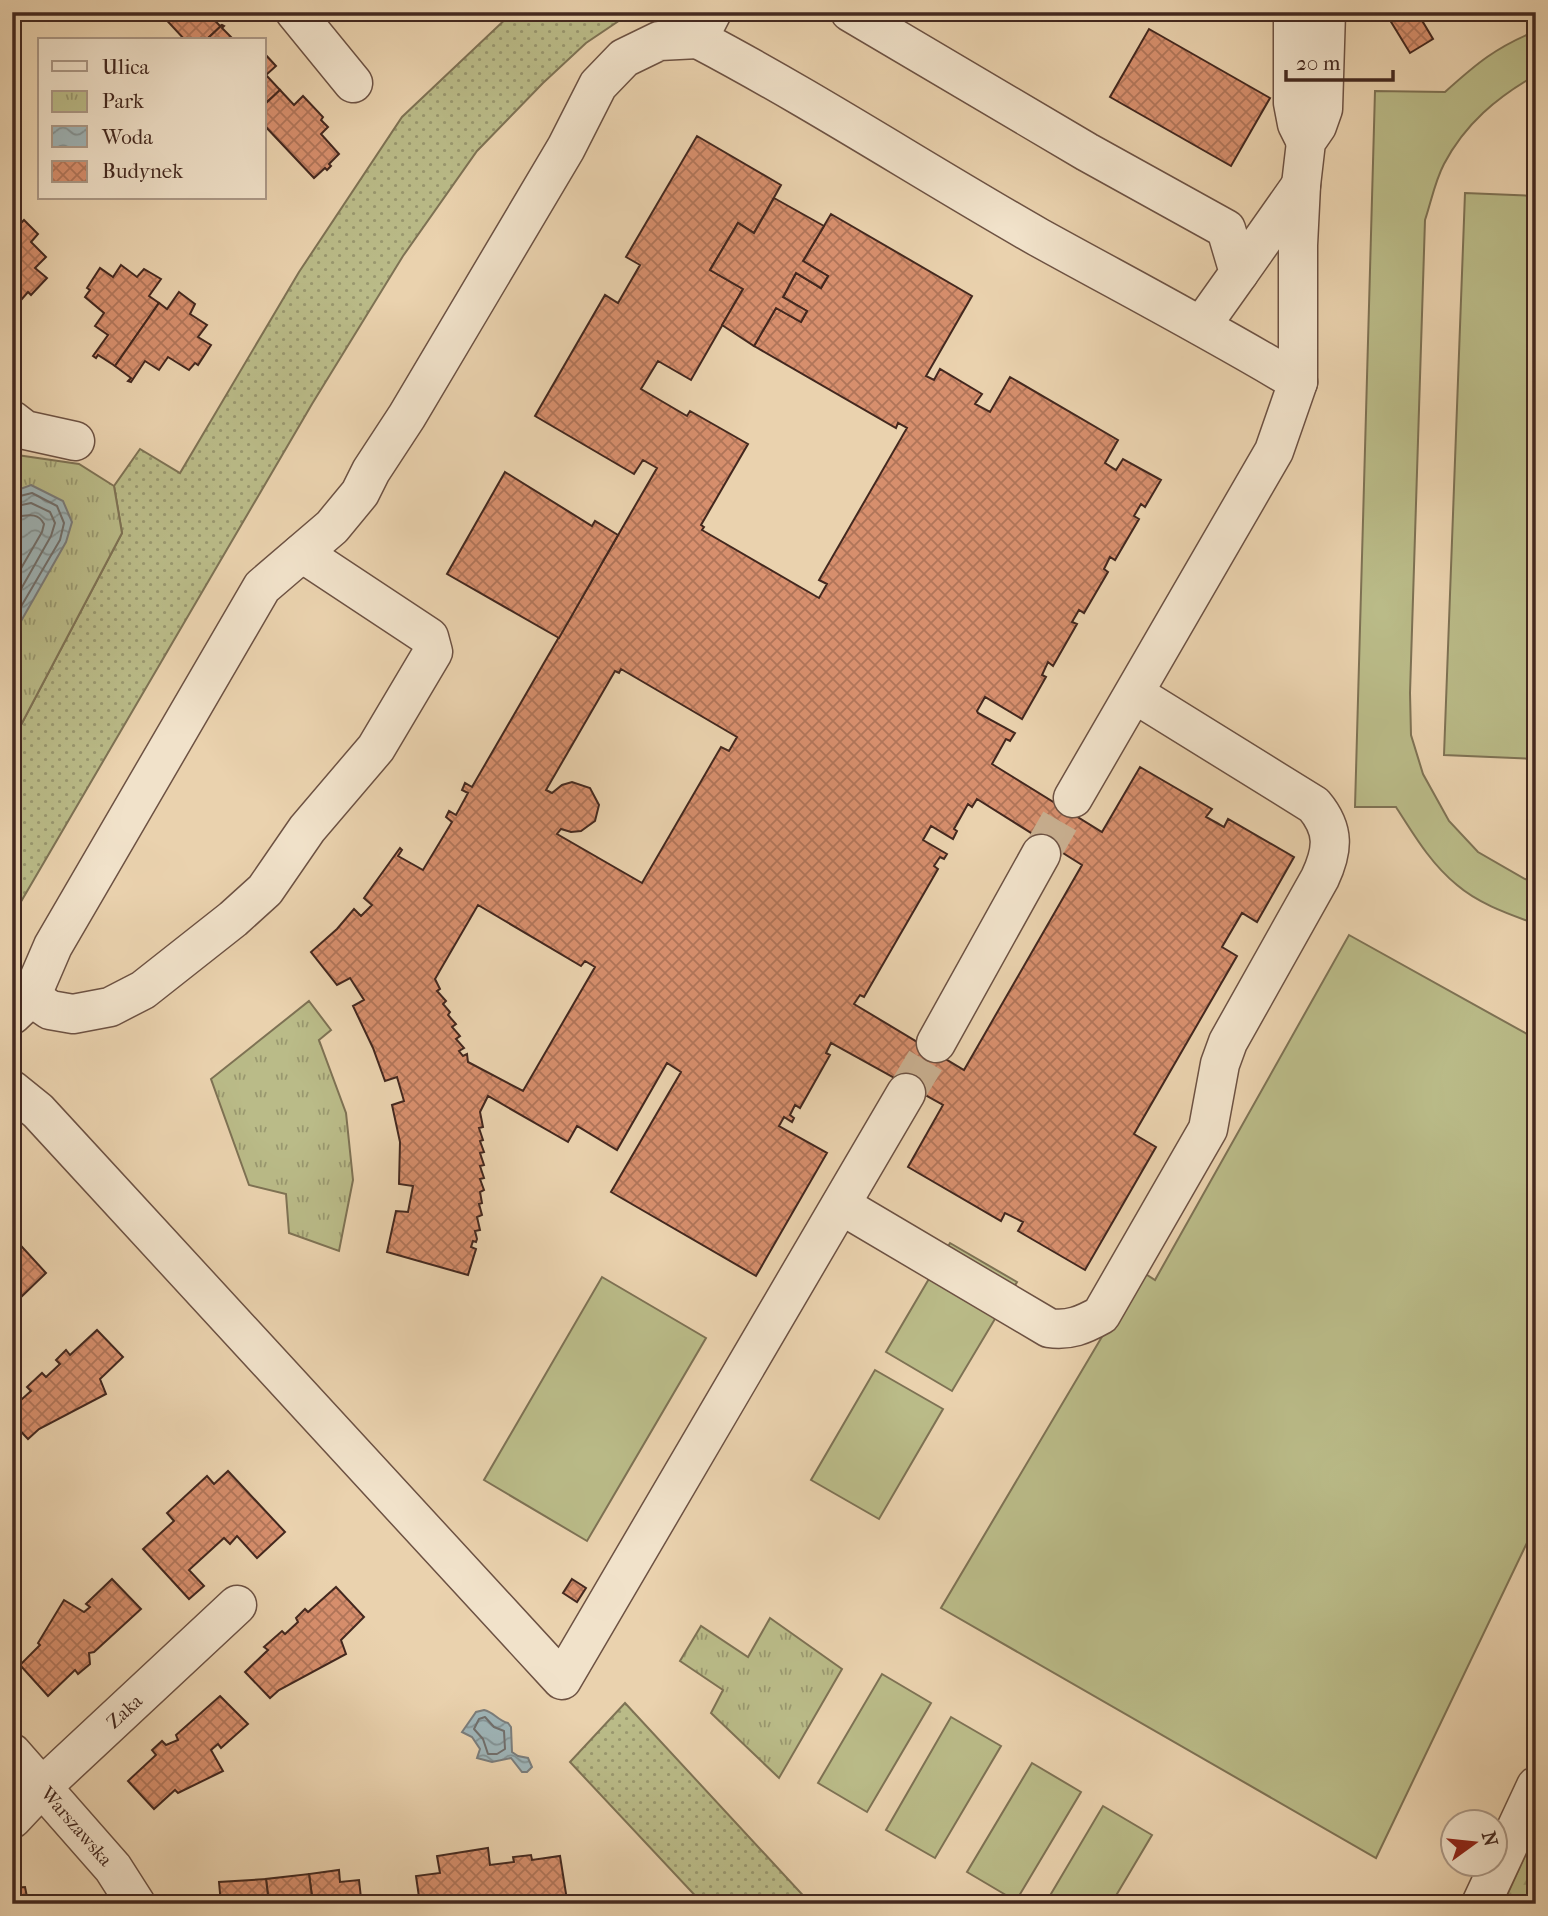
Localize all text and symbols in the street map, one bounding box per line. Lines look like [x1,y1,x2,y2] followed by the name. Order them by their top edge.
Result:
[38,38,266,200] legend
[1286,38,1392,82] scale bar
[1296,51,1341,75] text: 20 m
[102,55,149,79] text: Ulica
[102,89,144,113] text: Park
[101,125,153,149] text: Woda
[102,159,183,183] text: Budynek
[102,1690,147,1733] street label: Zaka
[35,1782,117,1871] street label: Warszawska
[1440,1808,1510,1878] north arrow
[1477,1829,1502,1849] text: N

